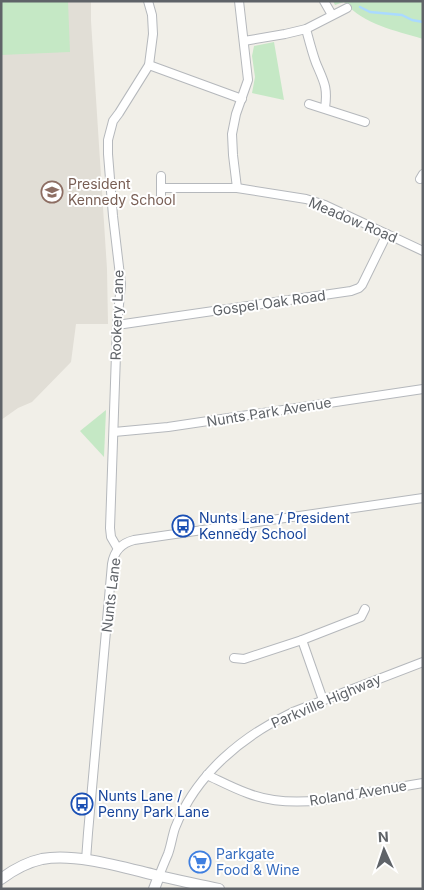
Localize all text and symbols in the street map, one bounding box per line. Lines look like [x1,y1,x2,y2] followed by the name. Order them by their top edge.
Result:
[68,175,176,208] place label: President Kennedy School
[40,180,64,204] school or university icon: President Kennedy School
[306,193,400,246] street label: Meadow Road
[106,269,127,361] street label: Rookery Lane
[211,286,327,319] street label: Gospel Oak Road
[205,393,332,430] street label: Nunts Park Avenue
[199,509,350,542] place label: Nunts Lane / President Kennedy School
[171,514,195,538] bus stop icon: Nunts Lane / President Kennedy School
[97,557,124,633] street label: Nunts Lane
[268,670,383,731] street label: Parkville Highway
[308,776,408,809] street label: Roland Avenue
[98,787,209,820] place label: Nunts Lane / Penny Park Lane
[70,792,94,816] bus stop icon: Nunts Lane / Penny Park Lane
[359,825,409,875] north arrow
[378,828,389,845] text: N
[216,845,300,878] place label: Parkgate Food & Wine
[188,850,212,874] supermarket icon: Parkgate Food & Wine

